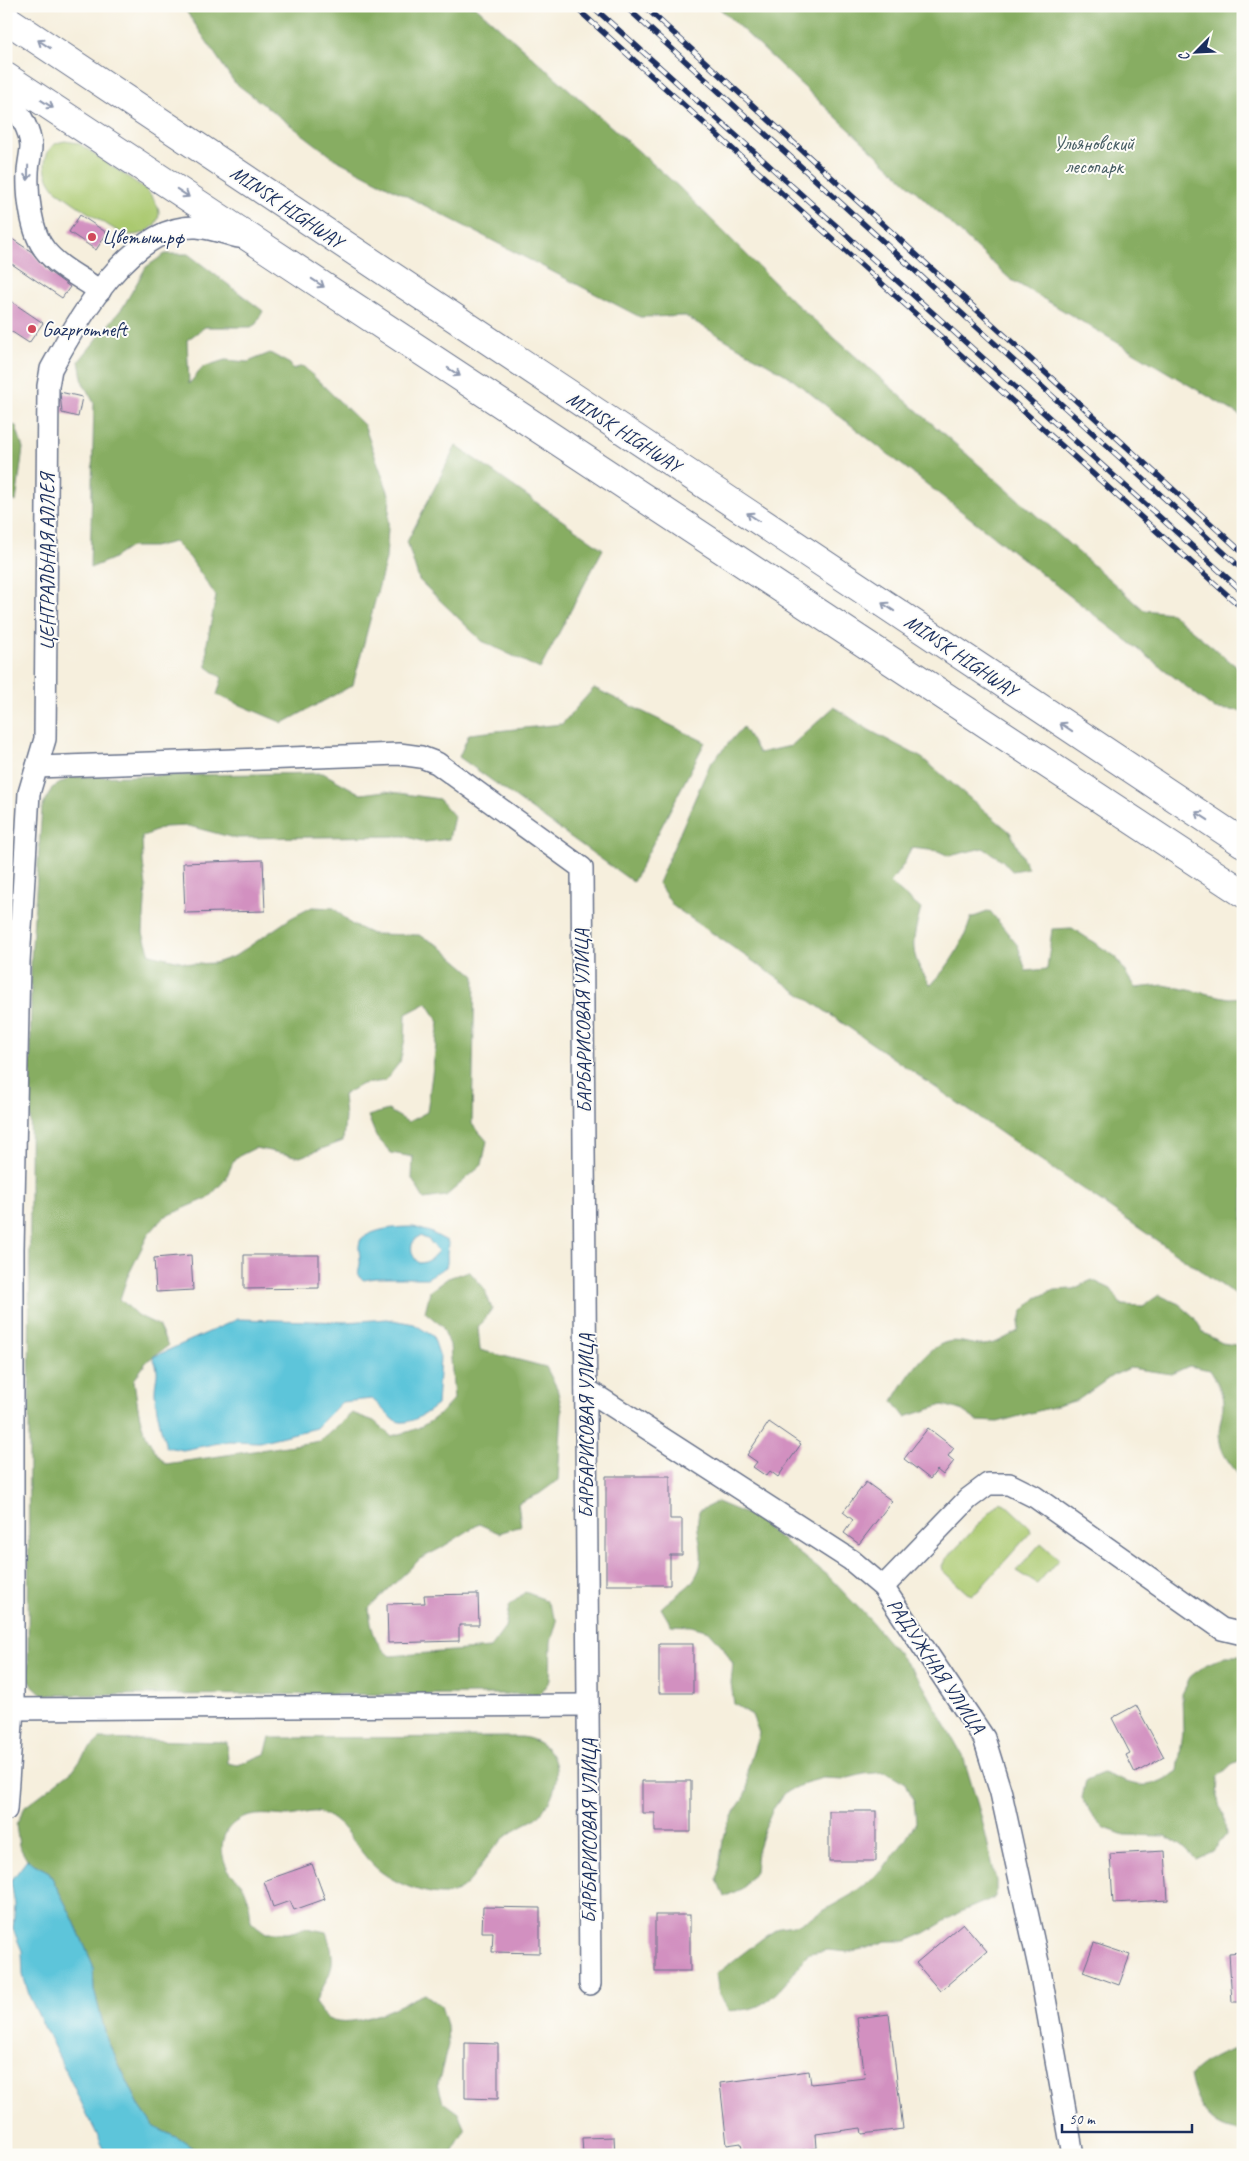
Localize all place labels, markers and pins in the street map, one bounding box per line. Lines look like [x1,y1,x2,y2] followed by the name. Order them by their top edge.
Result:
[102,225,185,250] place label: Цветыш.рф
[86,231,98,243] marker: Цветыш.рф
[42,317,129,342] place label: Gazpromneft
[26,323,38,335] marker: Gazpromneft

